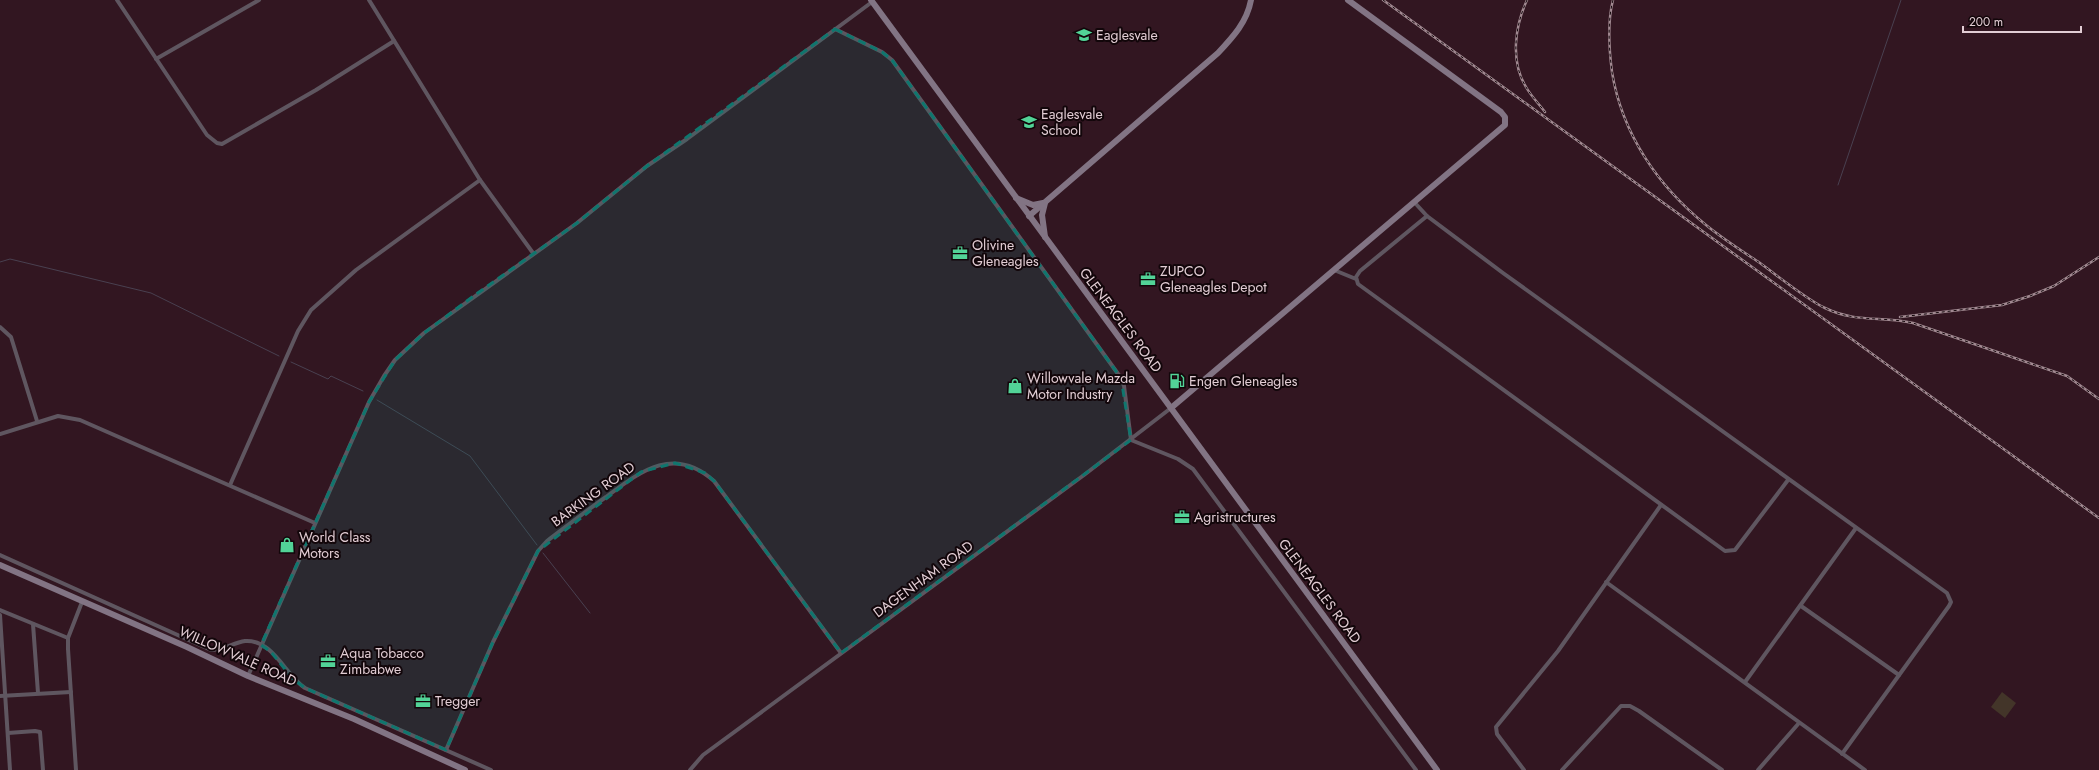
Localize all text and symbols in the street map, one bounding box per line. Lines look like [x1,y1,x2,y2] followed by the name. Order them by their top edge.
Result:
[1963,8,2081,34] scale bar
[1969,13,2003,31] text: 200 m
[1096,25,1158,45] place label: Eaglesvale
[1075,26,1093,44] school or university icon: Eaglesvale
[1041,104,1103,140] place label: Eaglesvale School
[1020,113,1038,131] school or university icon: Eaglesvale School
[972,235,1039,271] place label: Olivine Gleneagles
[951,244,969,262] office icon: Olivine Gleneagles
[1160,261,1267,297] place label: ZUPCO Gleneagles Depot
[1075,264,1167,376] street label: GLENEAGLES ROAD
[1139,270,1157,288] office icon: ZUPCO Gleneagles Depot
[1027,368,1135,404] place label: Willowvale Mazda Motor Industry
[1189,371,1298,391] place label: Engen Gleneagles
[1168,372,1186,390] fuel station icon: Engen Gleneagles
[1006,377,1024,395] shop icon: Willowvale Mazda Motor Industry
[547,457,639,531] street label: BARKING ROAD
[1194,507,1276,527] place label: Agristructures
[1173,508,1191,526] office icon: Agristructures
[299,527,371,563] place label: World Class Motors
[1274,535,1366,647] street label: GLENEAGLES ROAD
[278,536,296,554] shop icon: World Class Motors
[869,536,977,622] street label: DAGENHAM ROAD
[176,621,300,691] street label: WILLOWVALE ROAD
[340,643,424,679] place label: Aqua Tobacco Zimbabwe
[319,652,337,670] office icon: Aqua Tobacco Zimbabwe
[435,691,480,711] place label: Tregger
[414,692,432,710] office icon: Tregger

